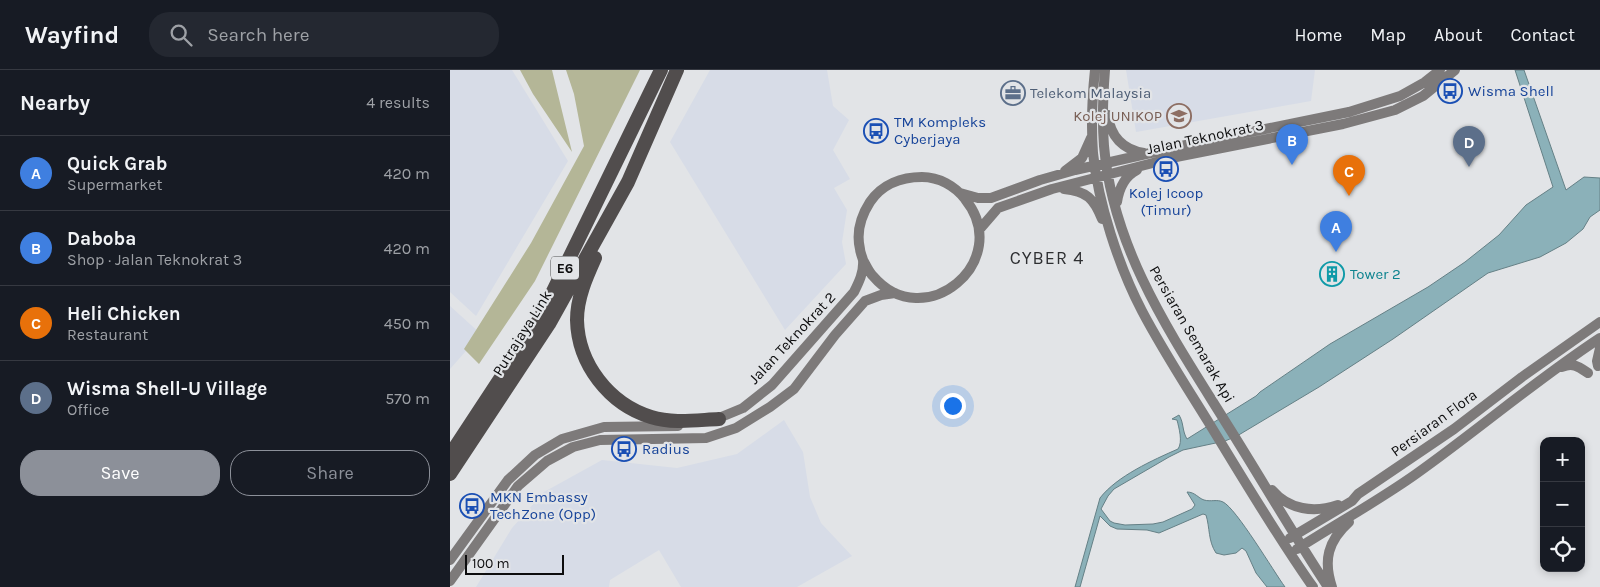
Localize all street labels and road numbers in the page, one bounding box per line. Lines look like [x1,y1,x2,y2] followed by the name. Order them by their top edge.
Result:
[1145,116,1265,158] street label: Jalan Teknokrat 3
[551,257,579,280] road number: E6
[1145,262,1239,406] street label: Persiaran Semarak Api
[489,287,555,379] street label: Putrajaya Link
[745,288,839,388] street label: Jalan Teknokrat 2
[1387,386,1481,460] street label: Persiaran Flora

